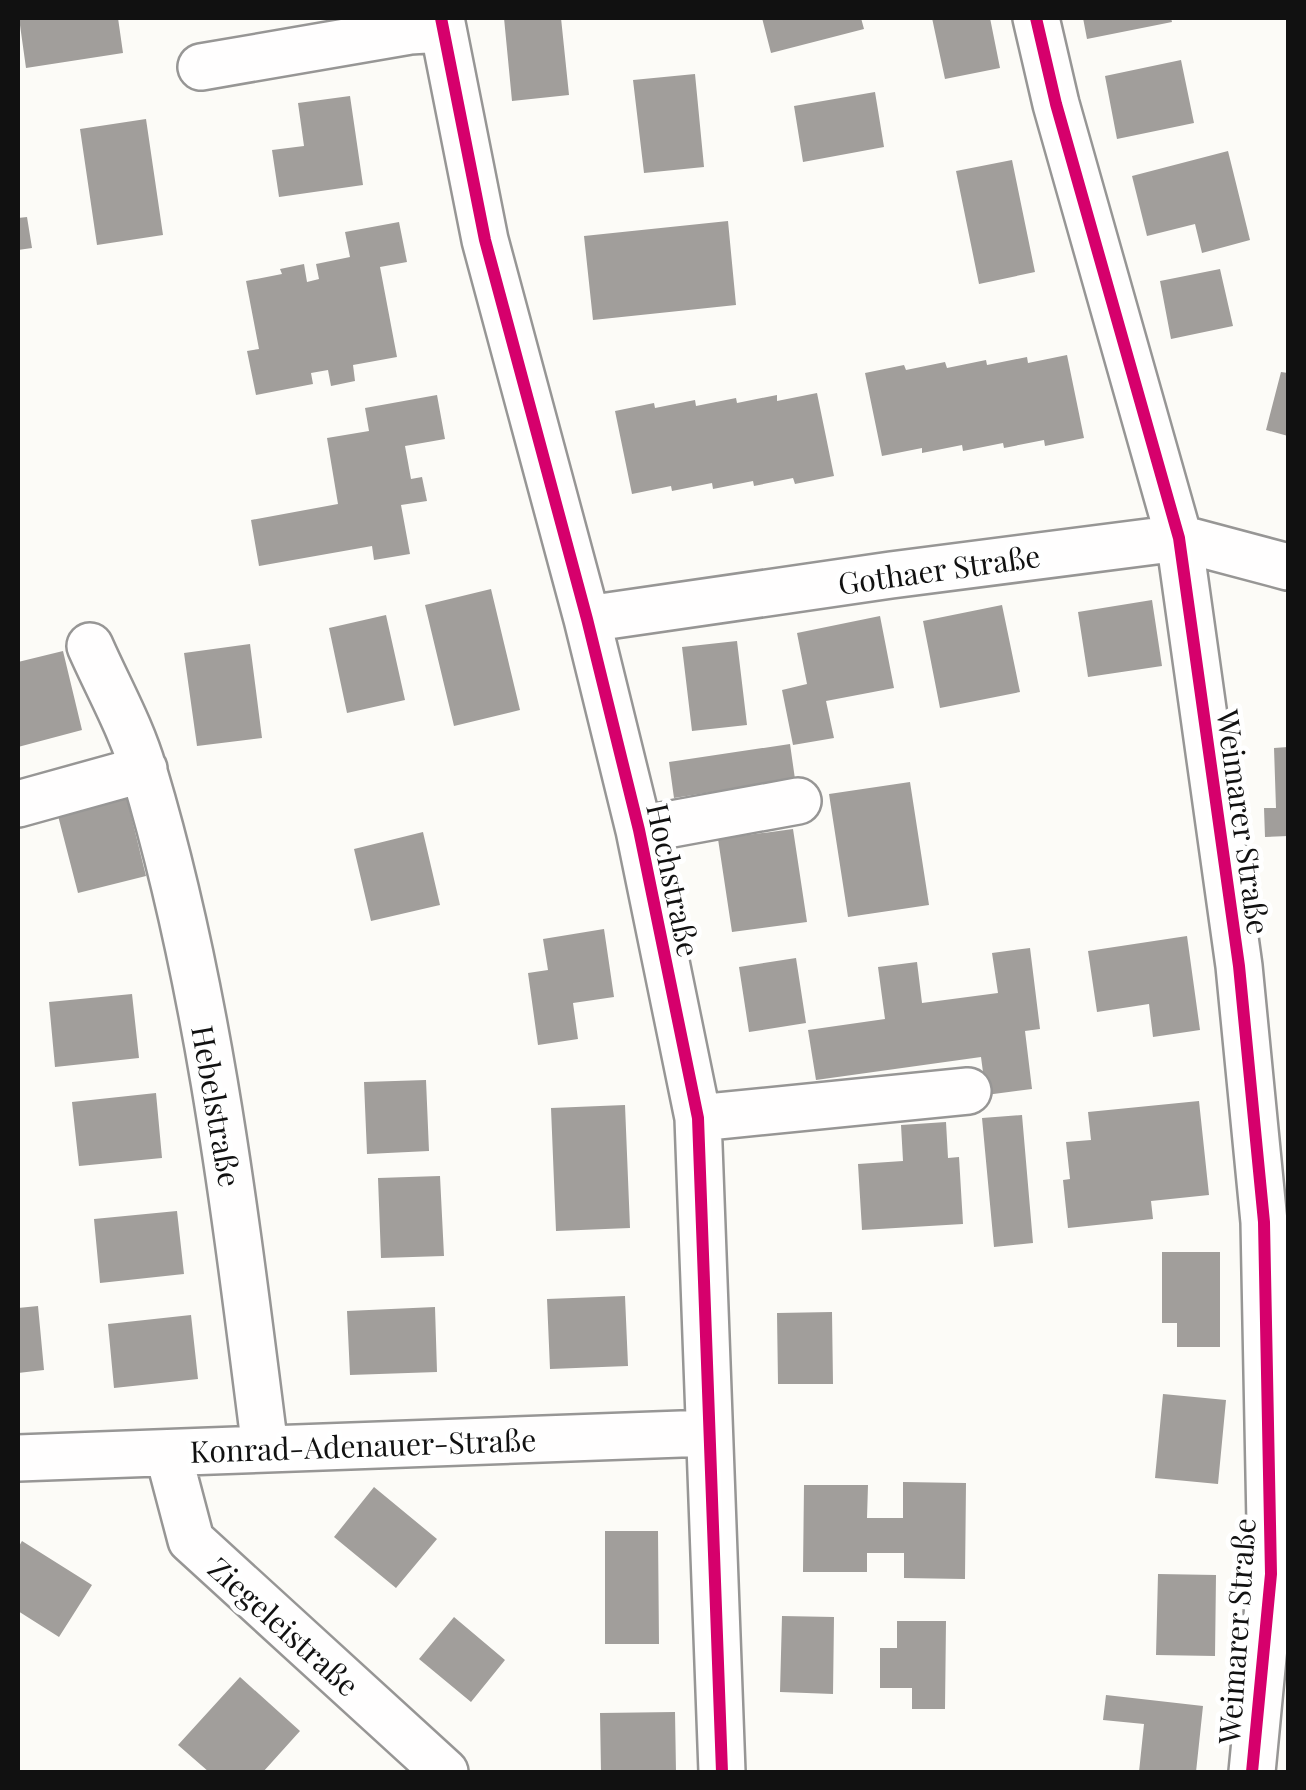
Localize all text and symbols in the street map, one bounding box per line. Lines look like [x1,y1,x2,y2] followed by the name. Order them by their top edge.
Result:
[835,535,1043,603] street label: Gothaer Straße
[1208,706,1280,937] street label: Weimarer Straße
[638,800,710,960] street label: Hochstraße
[183,1022,251,1190] street label: Hebelstraße
[189,1419,537,1471] street label: Konrad-Adenauer-Straße
[1208,1517,1264,1746] street label: Weimarer Straße
[200,1548,368,1704] street label: Ziegeleistraße

